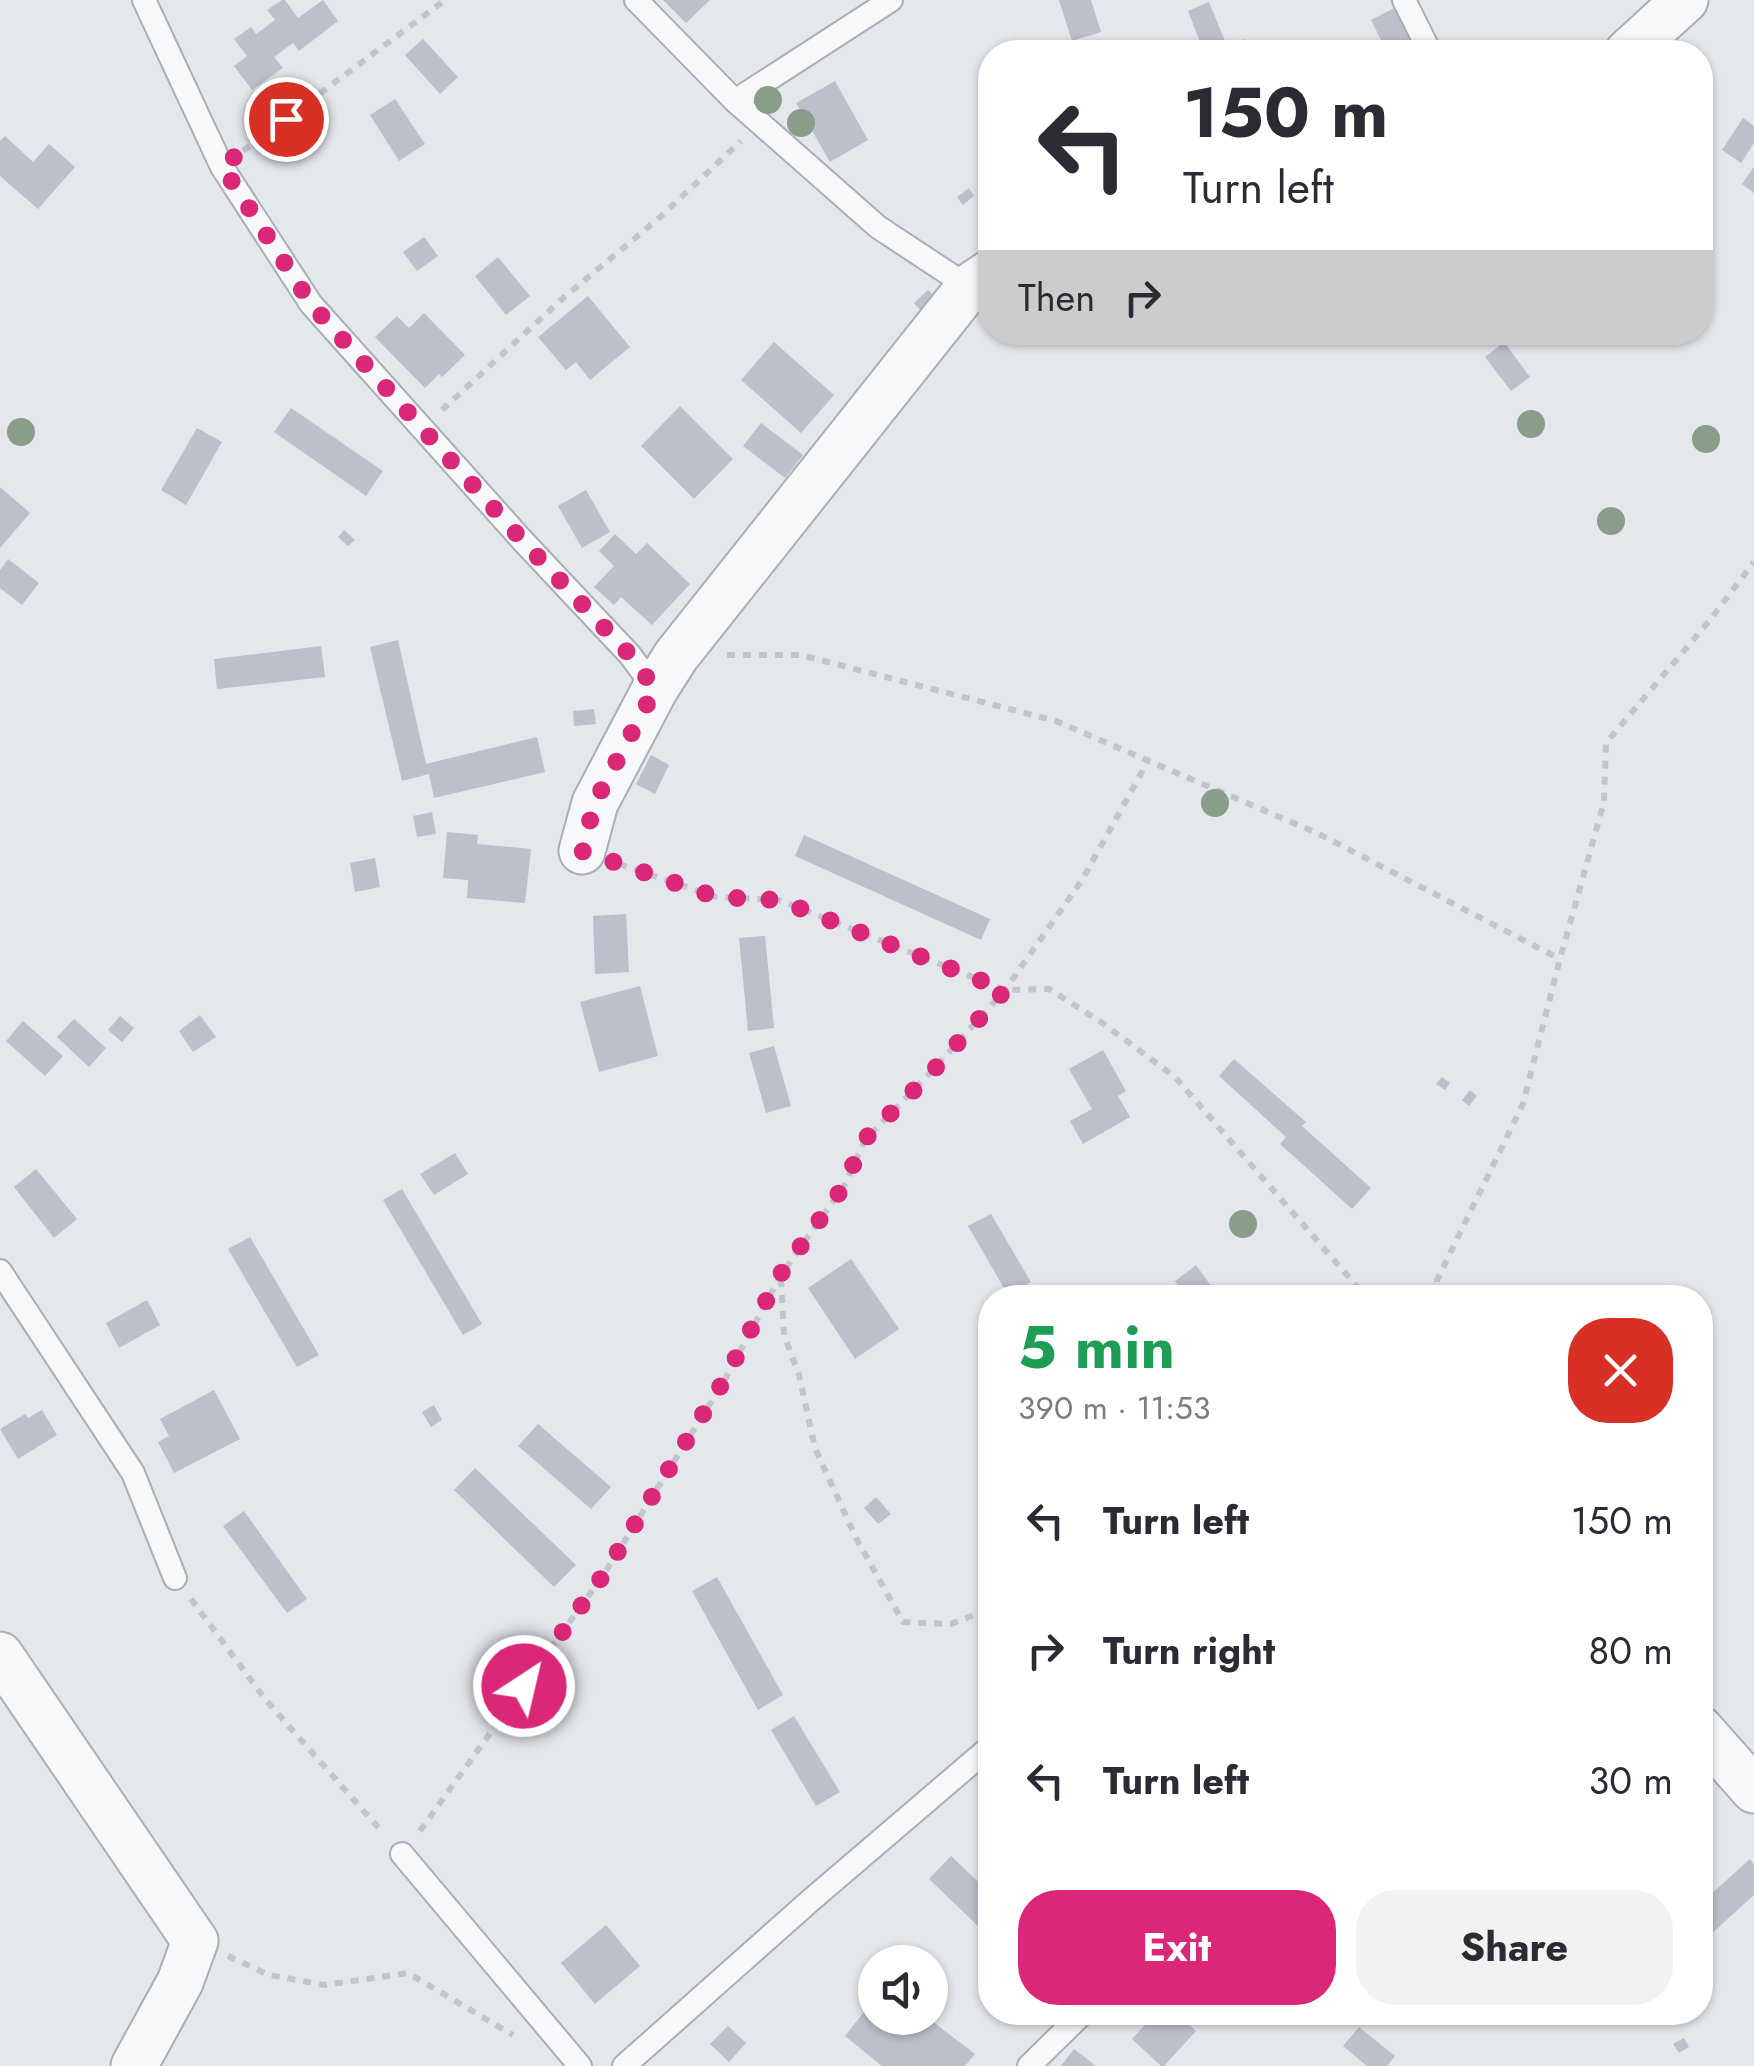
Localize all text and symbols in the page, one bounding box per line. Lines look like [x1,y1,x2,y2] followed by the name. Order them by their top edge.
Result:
[1183,62,1389,163] text: 150 m
[244,77,329,162] pin
[1018,80,1148,210] icon: left
[259,92,314,147] icon: arrive
[1183,155,1334,220] text: Turn left
[1018,270,1095,325] text: Then
[1115,270,1170,325] icon: right
[1018,1304,1175,1391] text: 5 min
[1568,1318,1673,1423] button: close
[1018,1385,1210,1431] text: 390 m · 11:53
[1018,1493,1073,1548] icon: left
[1103,1493,1249,1548] text: Turn left
[1571,1493,1673,1548] text: 150 m
[1018,1623,1073,1678] icon: right
[1103,1623,1275,1678] text: Turn right
[1588,1623,1673,1678] text: 80 m
[472,1634,576,1738] position arrow
[1018,1753,1073,1808] icon: left
[1103,1753,1249,1808] text: Turn left
[1588,1753,1673,1808] text: 30 m
[1018,1890,1336,2005] button: Exit
[1356,1890,1673,2005] button: Share
[858,1945,948,2035] map controls
[858,1945,948,2035] button: sound

